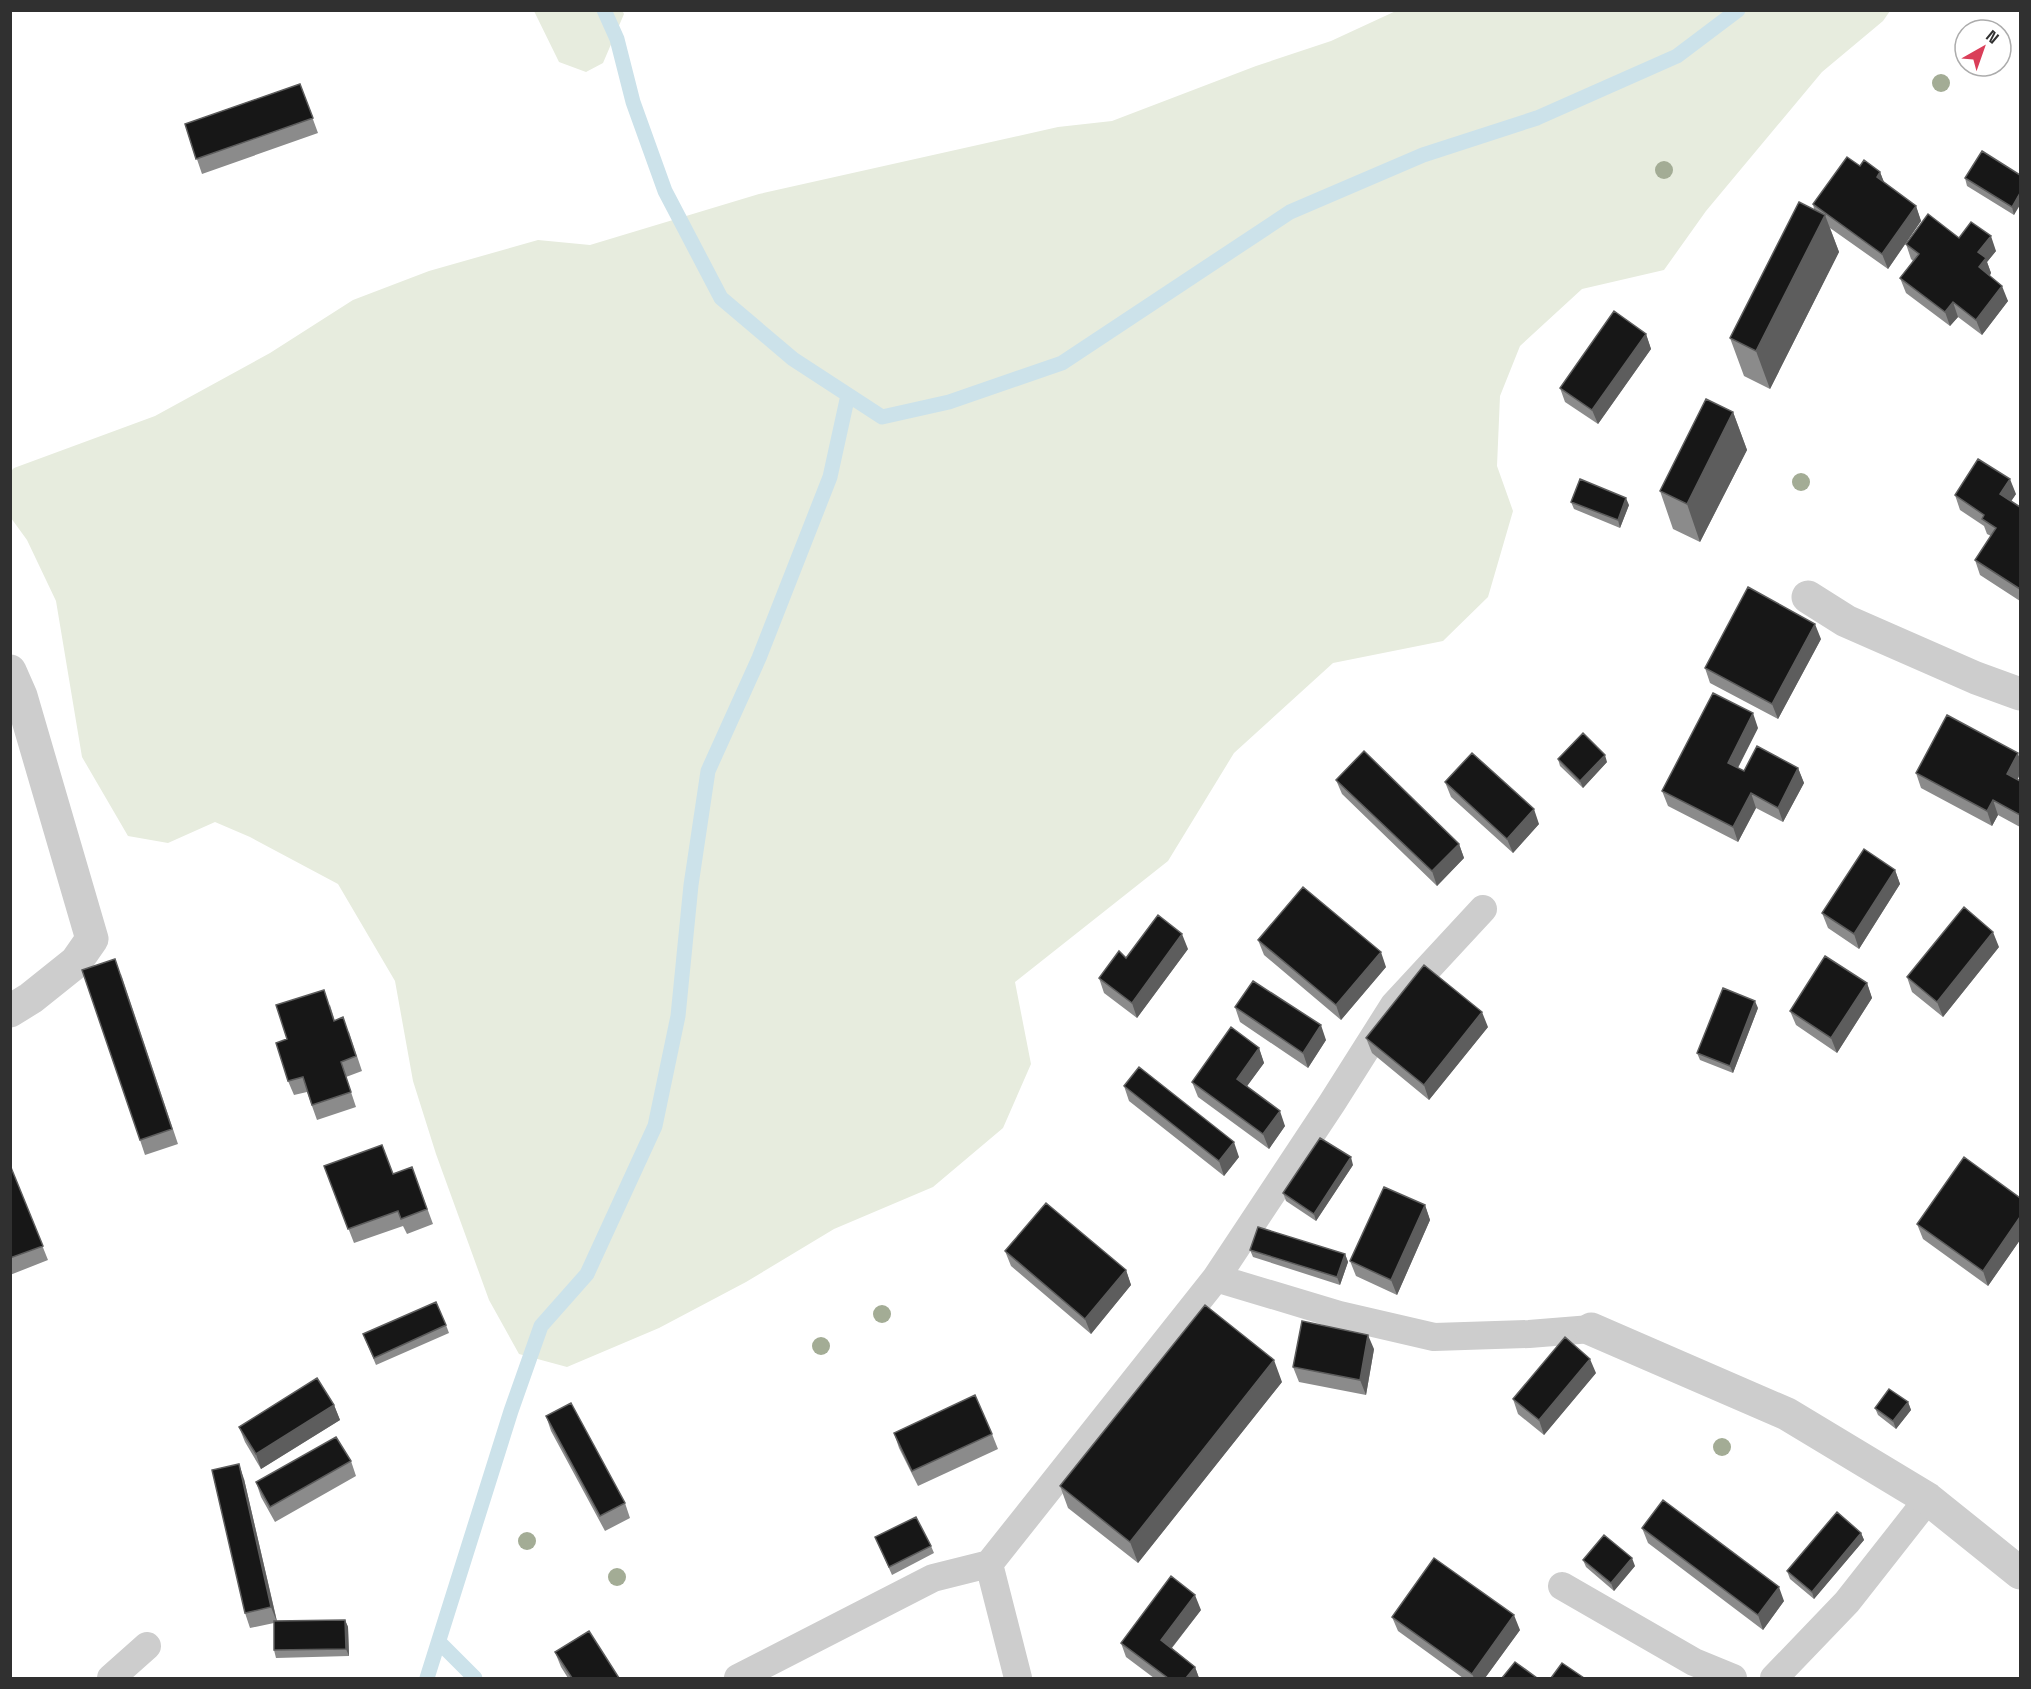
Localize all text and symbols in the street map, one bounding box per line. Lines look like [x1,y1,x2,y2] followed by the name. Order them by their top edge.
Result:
[1953,18,2013,78] north arrow
[1981,25,2003,48] text: N

